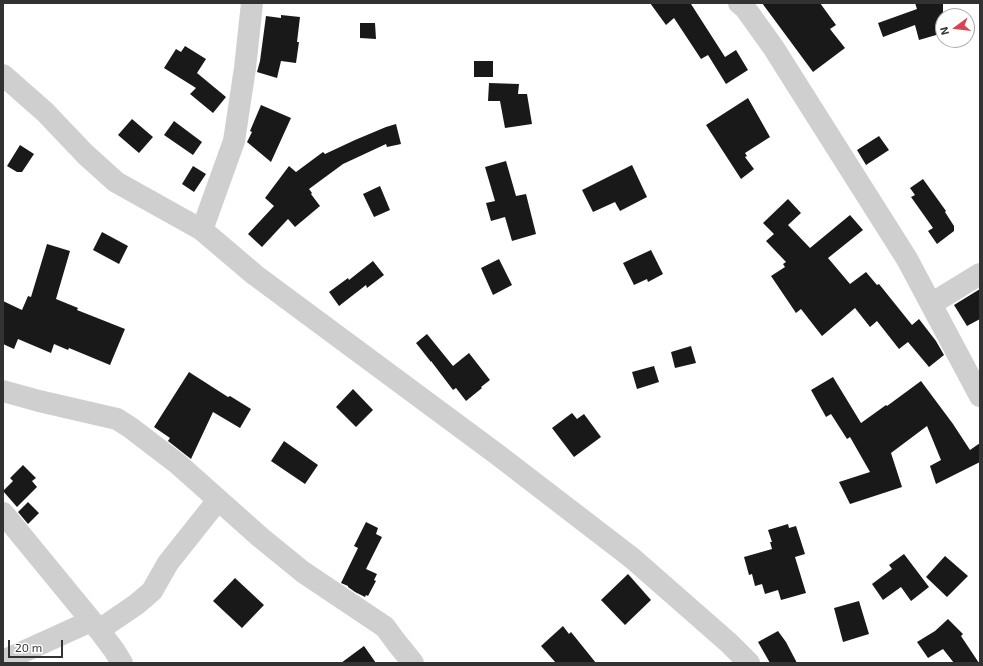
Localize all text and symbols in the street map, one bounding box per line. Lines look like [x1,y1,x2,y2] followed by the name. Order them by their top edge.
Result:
[935,8,975,48] north arrow
[937,25,951,37] text: N
[10,632,65,658] scale bar
[15,640,42,654] text: 20 m

